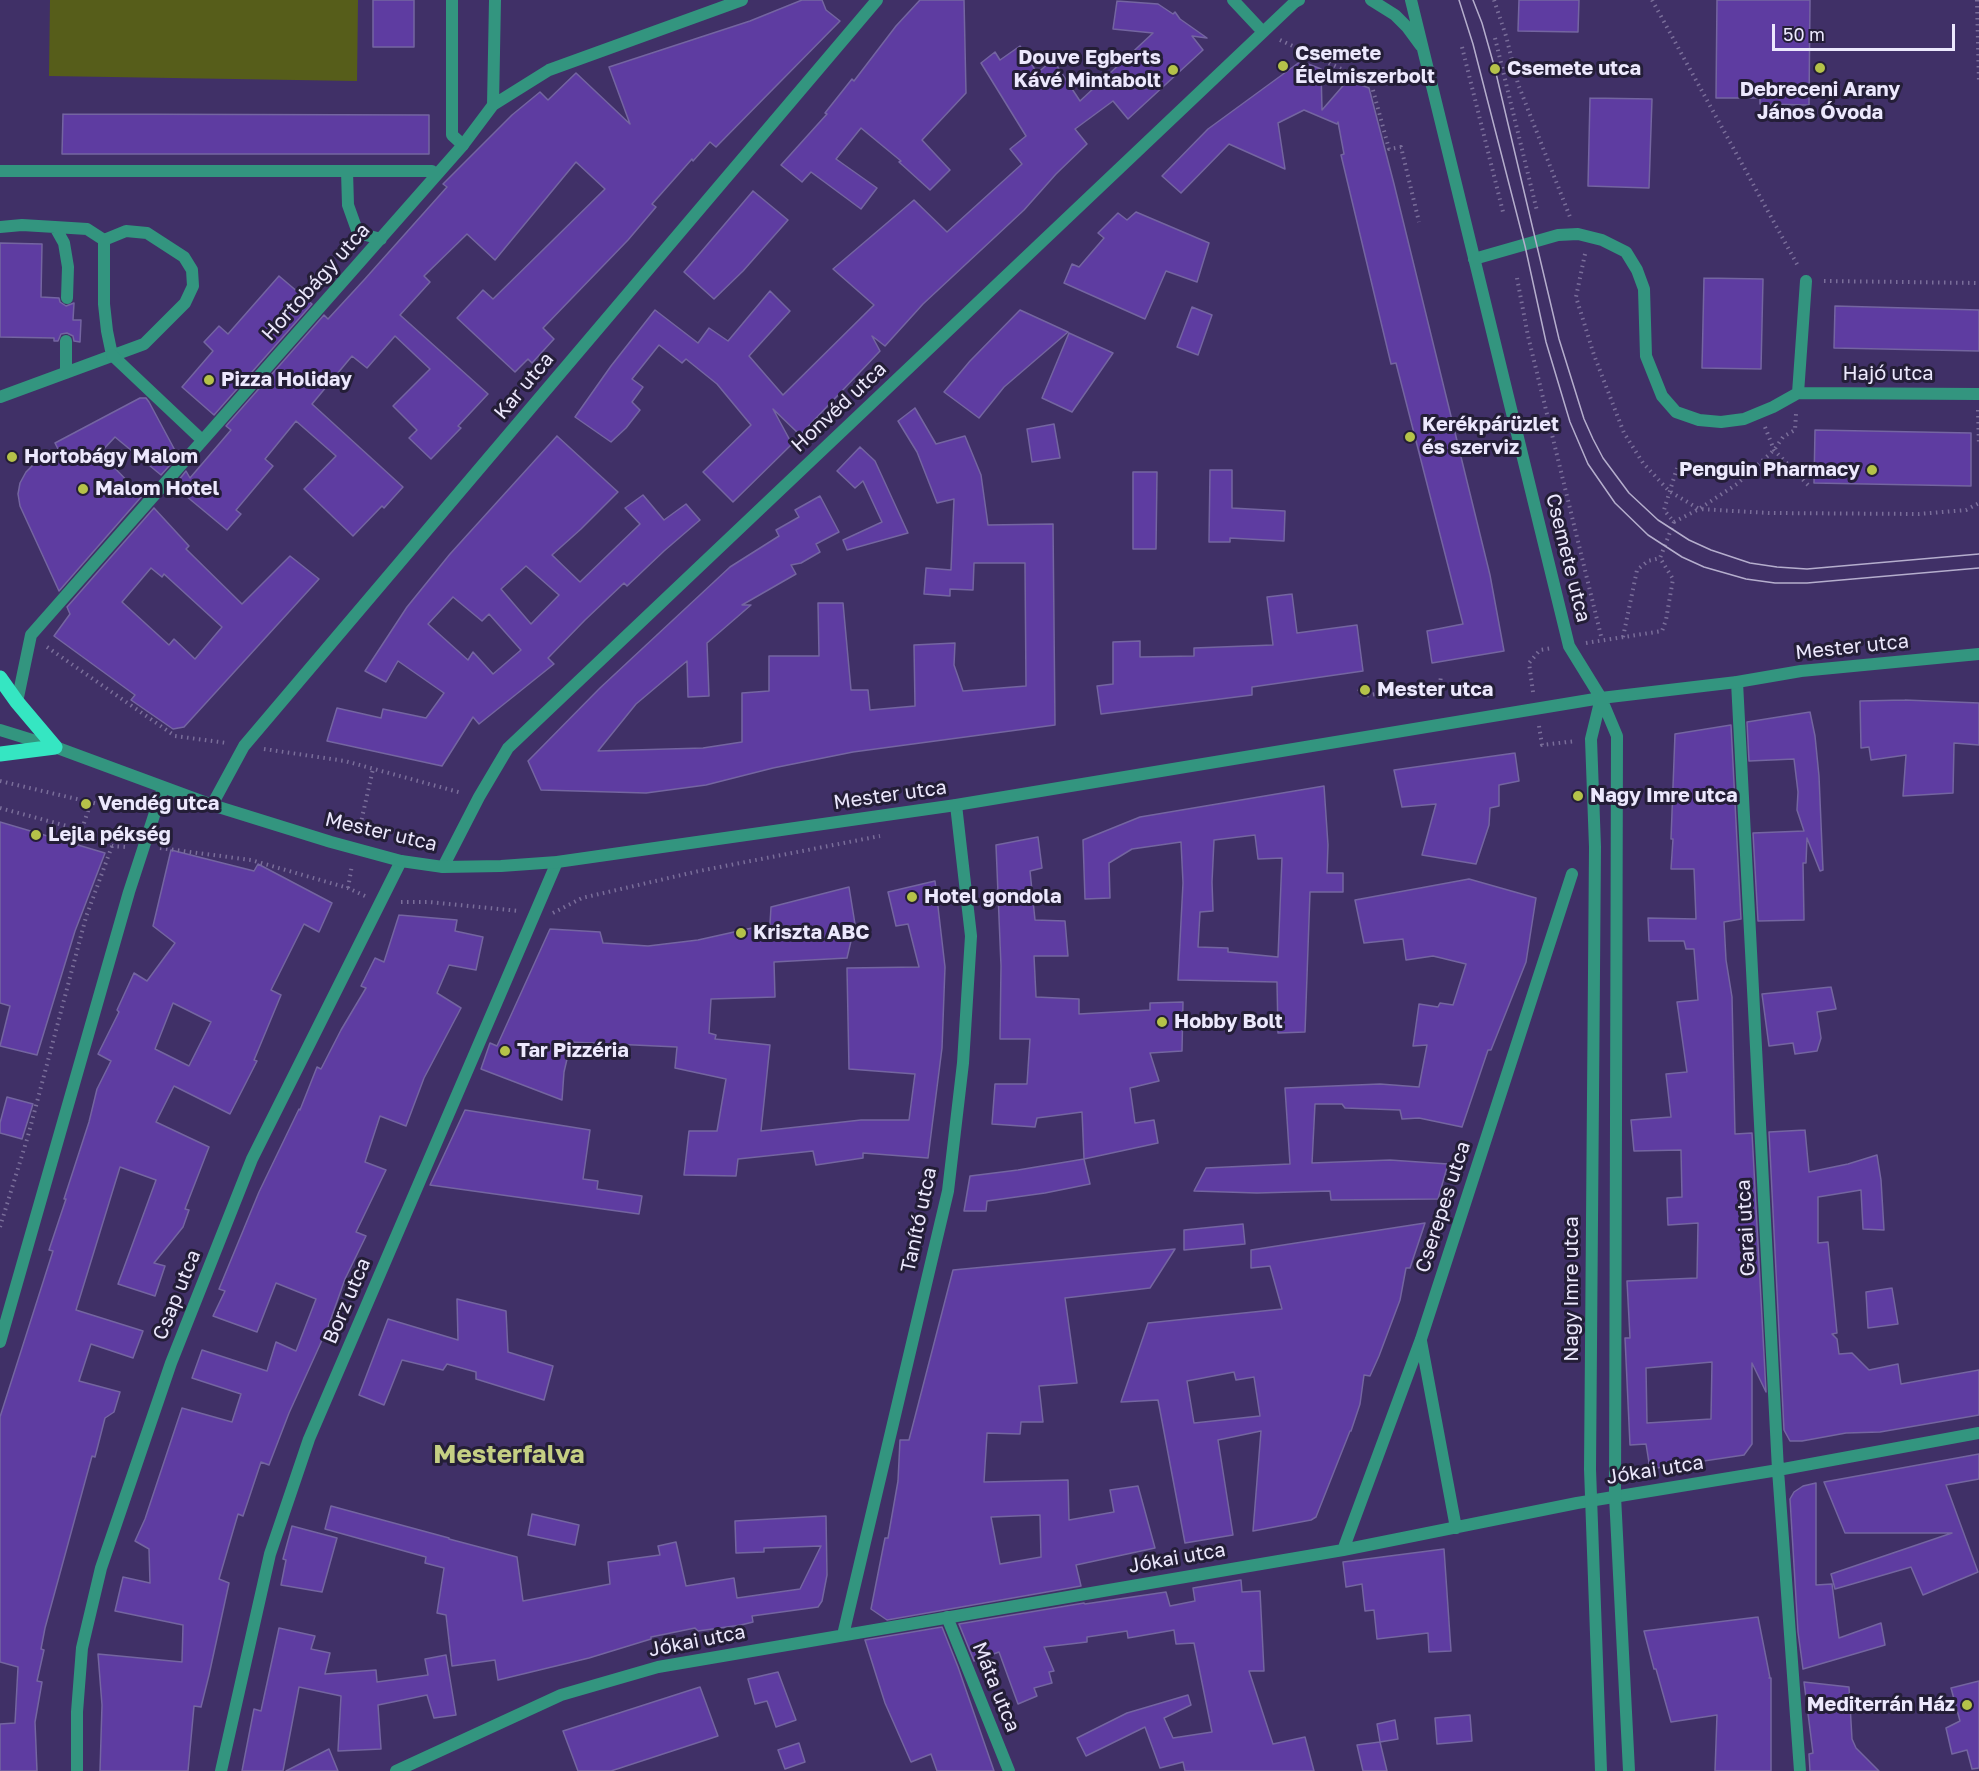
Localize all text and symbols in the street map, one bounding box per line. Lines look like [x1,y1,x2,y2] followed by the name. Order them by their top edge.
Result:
[1775,12,1958,50] scale bar
[1783,23,1825,45] text: 50 m
[1295,42,1435,89] place label: Csemete Élelmiszerbolt
[1013,46,1161,93] place label: Douve Egberts Kávé Mintabolt
[1507,57,1641,81] place label: Csemete utca
[1276,59,1290,73] marker: Csemete Élelmiszerbolt
[1813,61,1827,75] marker: Debreceni Arany János Óvoda
[1488,62,1502,76] marker: Csemete utca
[1166,63,1180,77] marker: Douve Egberts Kávé Mintabolt
[1740,78,1900,125] place label: Debreceni Arany János Óvoda
[257,218,375,346] street label: Hortobágy utca
[489,348,559,424] street label: Kar utca
[787,357,891,457] street label: Honvéd utca
[1842,362,1934,386] street label: Hajó utca
[221,368,352,392] place label: Pizza Holiday
[202,373,216,387] marker: Pizza Holiday
[1422,413,1559,460] place label: Kerékpárüzlet és szerviz
[1403,430,1417,444] marker: Kerékpárüzlet és szerviz
[24,445,198,469] place label: Hortobágy Malom
[5,450,19,464] marker: Hortobágy Malom
[1679,458,1860,482] place label: Penguin Pharmacy
[1865,463,1879,477] marker: Penguin Pharmacy
[95,477,219,501] place label: Malom Hotel
[76,482,90,496] marker: Malom Hotel
[1540,491,1596,625] street label: Csemete utca
[1794,629,1910,665] street label: Mester utca
[1377,678,1493,702] place label: Mester utca
[1358,683,1372,697] marker: Mester utca
[832,775,948,815] street label: Mester utca
[1590,784,1738,808] place label: Nagy Imre utca
[1571,789,1585,803] marker: Nagy Imre utca
[98,792,219,816] place label: Vendég utca
[79,797,93,811] marker: Vendég utca
[323,807,439,857] street label: Mester utca
[48,823,171,847] place label: Lejla pékség
[29,828,43,842] marker: Lejla pékség
[924,885,1062,909] place label: Hotel gondola
[905,890,919,904] marker: Hotel gondola
[753,921,869,945] place label: Kriszta ABC
[734,926,748,940] marker: Kriszta ABC
[1174,1010,1283,1034] place label: Hobby Bolt
[1155,1015,1169,1029] marker: Hobby Bolt
[517,1039,629,1063] place label: Tar Pizzéria
[498,1044,512,1058] marker: Tar Pizzéria
[1410,1138,1476,1276] street label: Cserepes utca
[896,1165,942,1275] street label: Tanító utca
[1731,1179,1761,1277] street label: Garai utca
[1560,1216,1584,1362] street label: Nagy Imre utca
[148,1246,206,1344] street label: Csap utca
[318,1254,376,1348] street label: Borz utca
[433,1439,585,1471] district label: Mesterfalva
[1605,1450,1705,1490] street label: Jókai utca
[1127,1538,1227,1578] street label: Jókai utca
[647,1620,747,1662] street label: Jókai utca
[967,1639,1025,1735] street label: Máta utca
[1807,1693,1955,1717] place label: Mediterrán Ház
[1960,1698,1974,1712] marker: Mediterrán Ház

